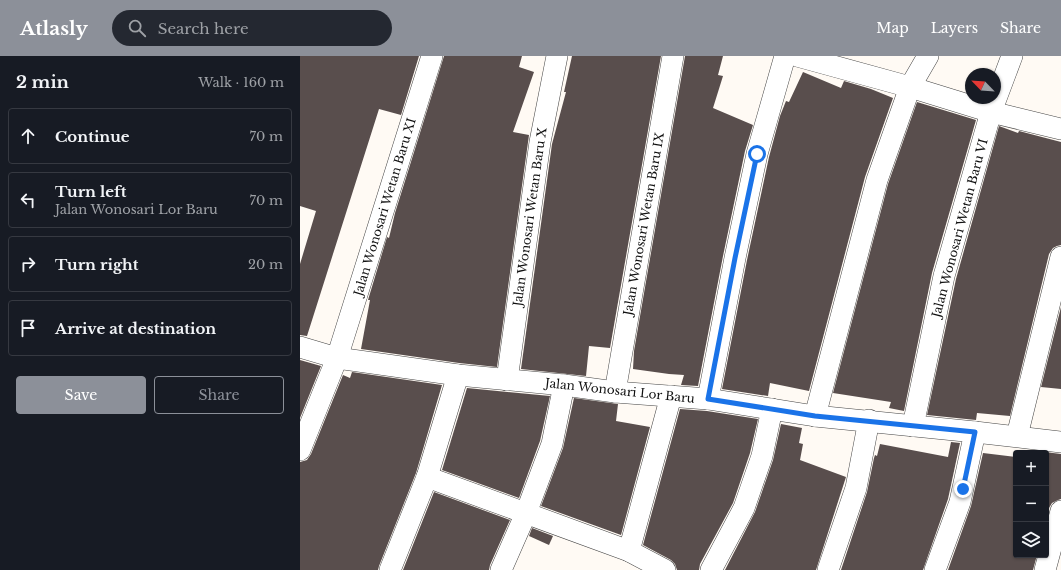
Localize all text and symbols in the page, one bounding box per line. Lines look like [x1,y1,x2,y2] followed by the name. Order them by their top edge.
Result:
[112,10,392,46] search box
[20,17,88,40] text: Atlasly
[126,17,148,39] icon: search
[158,19,249,38] text: Search here
[876,19,909,37] text: Map
[931,19,978,37] text: Layers
[1000,19,1041,37] text: Share
[965,68,1001,104] north arrow
[16,72,69,93] text: 2 min
[198,74,284,91] text: Walk · 160 m
[350,116,419,300] street label: Jalan Wonosari Wetan Baru XI
[17,125,39,147] icon: ahead
[509,126,550,309] street label: Jalan Wonosari Wetan Baru X
[55,127,130,146] text: Continue
[250,128,283,145] text: 70 m
[620,131,667,319] street label: Jalan Wonosari Wetan Baru IX
[928,137,991,321] street label: Jalan Wonosari Wetan Baru VI
[748,145,766,163] route start
[55,182,126,201] text: Turn left
[17,189,39,211] icon: left
[250,192,283,209] text: 70 m
[55,201,218,218] text: Jalan Wonosari Lor Baru
[17,253,39,275] icon: right
[55,255,138,274] text: Turn right
[248,256,283,273] text: 20 m
[17,317,39,339] icon: arrive
[55,319,216,338] text: Arrive at destination
[543,375,696,406] street label: Jalan Wonosari Lor Baru
[16,376,146,414] button: Save
[154,376,284,414] button: Share
[1013,450,1049,558] map controls
[1013,450,1049,486] button: +
[954,480,972,498] route end
[1013,486,1049,522] button: −
[1013,522,1049,558] button: layers

